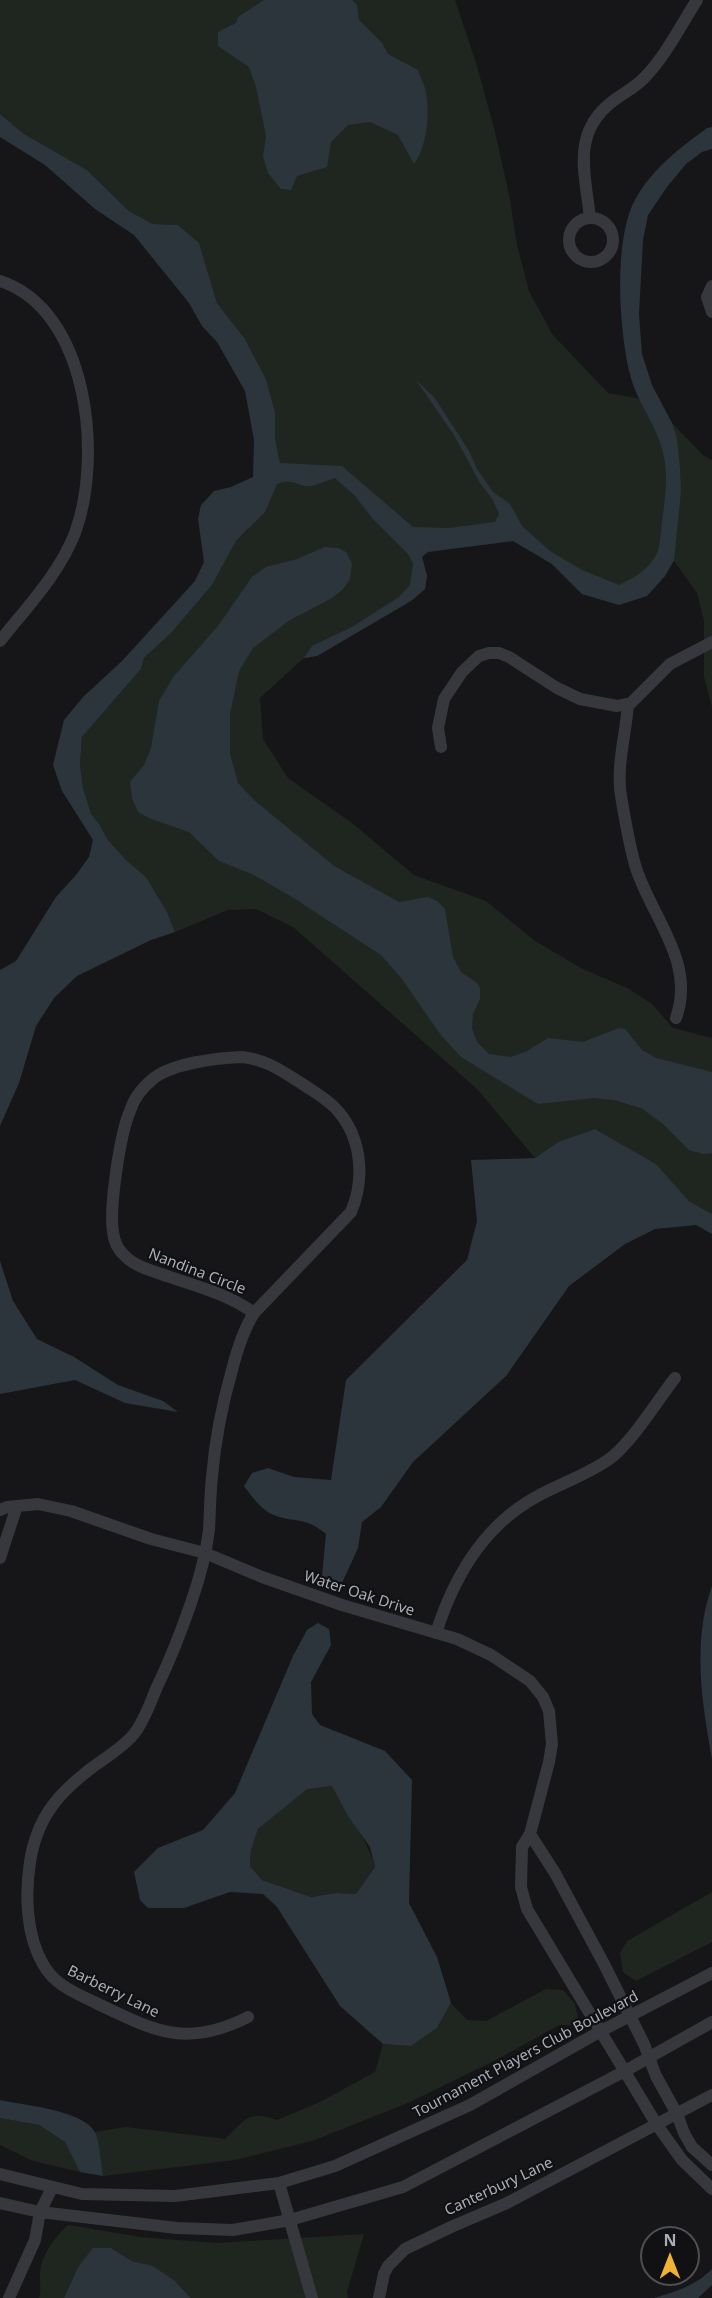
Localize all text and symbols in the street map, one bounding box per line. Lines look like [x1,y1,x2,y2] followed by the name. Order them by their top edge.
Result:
[146,1245,248,1299] street label: Nandina Circle
[301,1568,417,1620] street label: Water Oak Drive
[64,1962,162,2022] street label: Barberry Lane
[410,1988,642,2122] street label: Tournament Players Club Boulevard
[442,2154,556,2220] street label: Canterbury Lane
[640,2226,700,2286] north arrow
[663,2229,677,2251] text: N

